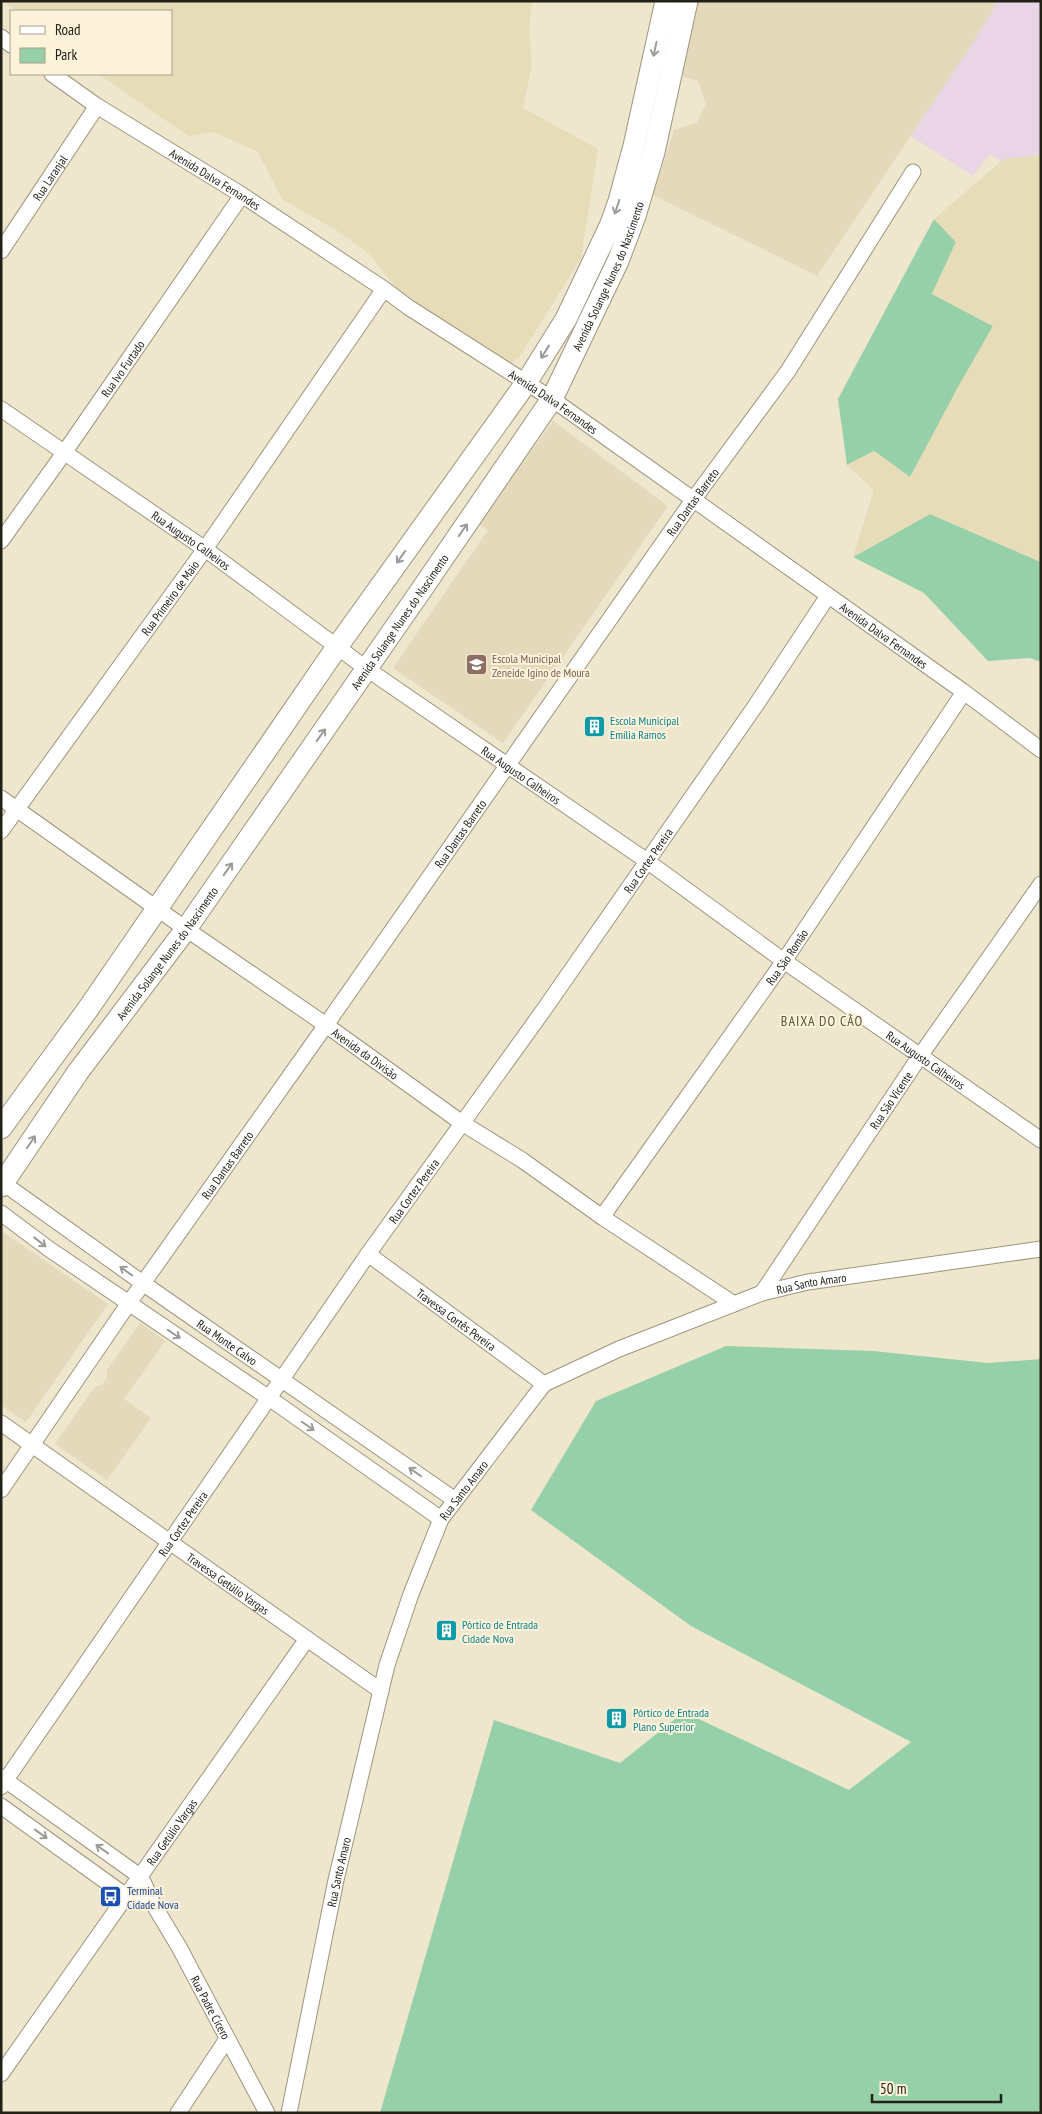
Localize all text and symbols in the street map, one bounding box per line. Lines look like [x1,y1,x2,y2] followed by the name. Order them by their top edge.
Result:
[10,10,172,75] legend
[55,20,81,39] text: Road
[649,40,659,56] one-way arrow
[55,45,77,64] text: Park
[167,145,263,213] street label: Avenida Dalva Fernandes
[29,152,70,203] street label: Rua Laranjal
[612,198,621,214] one-way arrow
[569,200,646,353] street label: Avenida Solange Nunes do Nascimento
[98,337,147,400] street label: Rua Ivo Furtado
[540,345,550,359] one-way arrow
[506,366,601,437] street label: Avenida Dalva Fernandes
[663,465,722,539] street label: Rua Dantas Barreto
[149,507,234,573] street label: Rua Augusto Calheiros
[458,523,468,537] one-way arrow
[396,549,407,563] one-way arrow
[347,551,451,692] street label: Avenida Solange Nunes do Nascimento
[138,557,202,638] street label: Rua Primeiro de Maio
[837,599,931,671] street label: Avenida Dalva Fernandes
[492,651,590,680] place label: Escola Municipal Zeneide Igino de Moura
[464,653,488,677] school or university icon: Escola Municipal Zeneide Igino de Moura
[610,713,679,742] place label: Escola Municipal Emília Ramos
[582,715,606,739] building icon: Escola Municipal Emília Ramos
[316,728,326,742] one-way arrow
[479,742,564,807] street label: Rua Augusto Calheiros
[431,796,489,871] street label: Rua Dantas Barreto
[620,825,676,896] street label: Rua Cortez Pereira
[223,862,233,876] one-way arrow
[113,884,221,1023] street label: Avenida Solange Nunes do Nascimento
[762,926,811,988] street label: Rua São Romão
[781,1012,863,1030] district label: BAIXA DO CÃO
[329,1024,402,1082] street label: Avenida da Divisão
[884,1027,968,1092] street label: Rua Augusto Calheiros
[866,1068,915,1132] street label: Rua São Vicente
[198,1128,256,1202] street label: Rua Dantas Barreto
[26,1136,36,1150] one-way arrow
[385,1155,442,1226] street label: Rua Cortez Pereira
[33,1237,46,1248] one-way arrow
[119,1266,133,1276] one-way arrow
[775,1269,847,1297] street label: Rua Santo Amaro
[414,1285,499,1354] street label: Travessa Cortês Pereira
[194,1316,260,1368] street label: Rua Monte Calvo
[167,1329,181,1339] one-way arrow
[301,1421,315,1431] one-way arrow
[436,1457,491,1523] street label: Rua Santo Amaro
[408,1467,422,1477] one-way arrow
[155,1488,210,1559] street label: Rua Cortez Pereira
[184,1549,272,1617] street label: Travessa Getúlio Vargas
[462,1617,538,1646] place label: Pórtico de Entrada Cidade Nova
[434,1619,458,1643] building icon: Pórtico de Entrada Cidade Nova
[633,1705,709,1734] place label: Pórtico de Entrada Plano Superior
[605,1707,629,1731] building icon: Pórtico de Entrada Plano Superior
[143,1796,200,1868] street label: Rua Getúlio Vargas
[34,1829,48,1839] one-way arrow
[323,1836,353,1908] street label: Rua Santo Amaro
[95,1844,109,1854] one-way arrow
[127,1883,179,1912] place label: Terminal Cidade Nova
[99,1885,123,1909] bus stop icon: Terminal Cidade Nova
[188,1973,234,2042] street label: Rua Padre Cícero
[872,2072,1001,2104] scale bar
[880,2079,906,2098] text: 50 m

